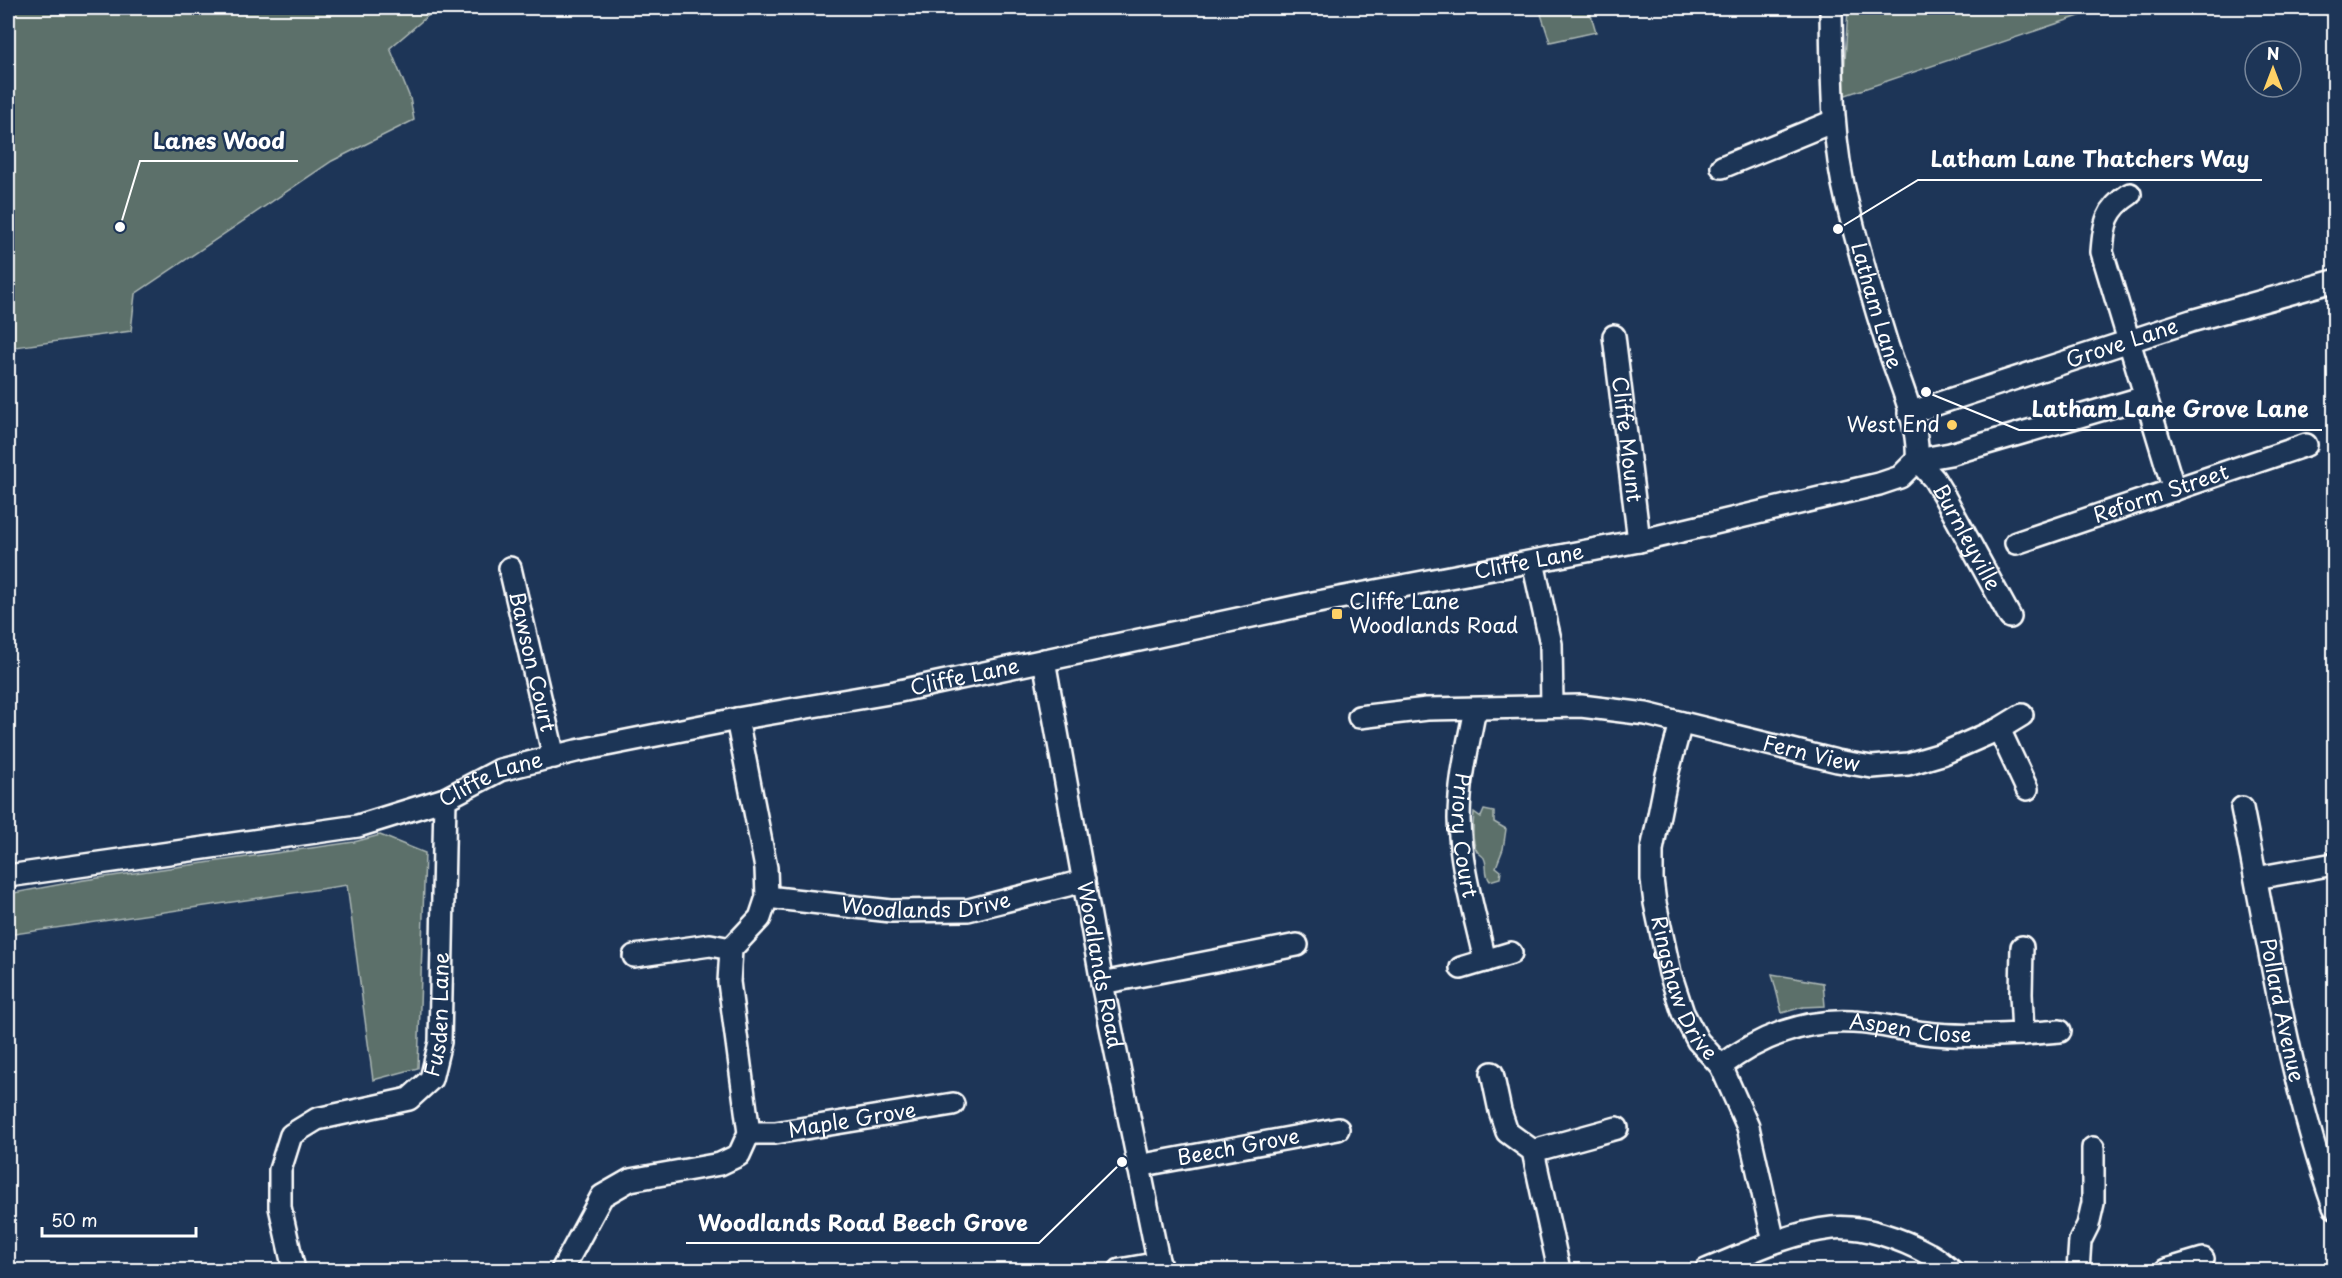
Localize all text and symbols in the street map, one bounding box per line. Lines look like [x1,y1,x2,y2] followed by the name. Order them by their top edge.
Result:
[2243,39,2303,99] north arrow
[2267,41,2279,65] text: N
[140,121,298,161] callout: Lanes Wood
[153,123,285,156] text: Lanes Wood
[1918,140,2262,180] callout: Latham Lane Thatchers Way
[1931,141,2249,174] text: Latham Lane Thatchers Way
[1844,238,1912,373] street label: Latham Lane
[2061,308,2181,375] street label: Grove Lane
[1605,374,1652,504] street label: Cliffe Mount
[2019,390,2322,430] callout: Latham Lane Grove Lane
[2031,391,2309,424] text: Latham Lane Grove Lane
[1847,407,1940,439] place label: West End
[1945,418,1959,432] marker: West End
[2088,454,2232,530] street label: Reform Street
[1926,476,2011,596] street label: Burnleyville
[1471,534,1586,586] street label: Cliffe Lane
[1349,584,1518,640] place label: Cliffe Lane Woodlands Road
[502,587,566,735] street label: Bawson Court
[1330,607,1344,621] marker: Cliffe Lane Woodlands Road
[907,648,1022,702] street label: Cliffe Lane
[1760,725,1862,779] street label: Fern View
[432,742,546,814] street label: Cliffe Lane
[1445,771,1488,901] street label: Priory Court
[1070,879,1133,1051] street label: Woodlands Road
[840,882,1014,926] street label: Woodlands Drive
[1644,912,1726,1067] street label: Ringshaw Drive
[2253,935,2315,1085] street label: Pollard Avenue
[414,952,456,1080] street label: Fusden Lane
[1848,1004,1972,1049] street label: Aspen Close
[785,1092,918,1145] street label: Maple Grove
[1174,1118,1302,1172] street label: Beech Grove
[42,1200,196,1238] scale bar
[686,1203,1039,1243] callout: Woodlands Road Beech Grove
[698,1205,1028,1238] text: Woodlands Road Beech Grove
[51,1206,98,1233] text: 50 m

